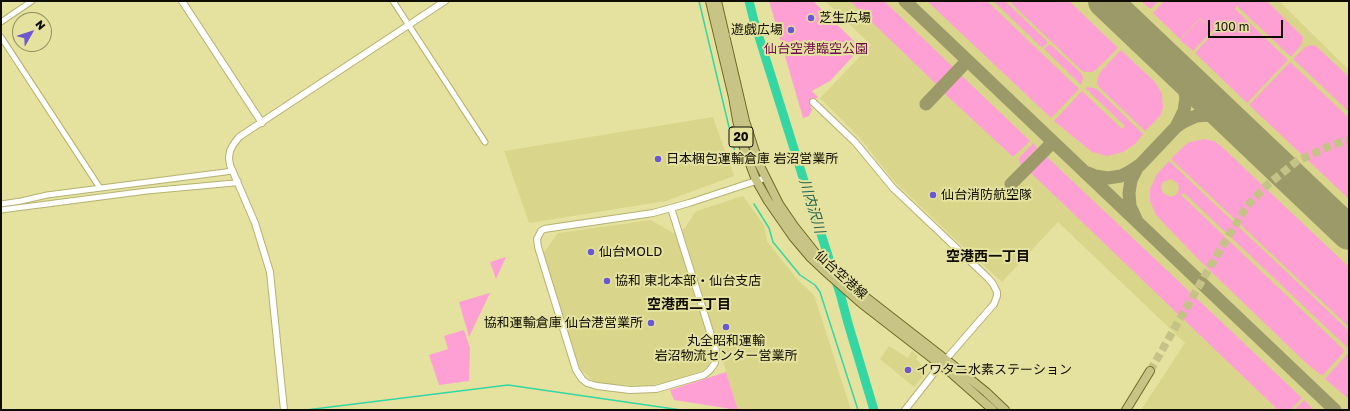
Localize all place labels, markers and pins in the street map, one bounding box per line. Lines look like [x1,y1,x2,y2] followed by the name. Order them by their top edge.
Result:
[819,10,871,26] place label: 芝生広場
[806,13,816,23] marker: 芝生広場
[731,22,783,38] place label: 遊戯広場
[786,25,796,35] marker: 遊戯広場
[666,151,838,167] place label: 日本梱包運輸倉庫 岩沼営業所
[653,154,663,164] marker: 日本梱包運輸倉庫 岩沼営業所
[941,187,1032,203] place label: 仙台消防航空隊
[928,190,938,200] marker: 仙台消防航空隊
[599,244,662,260] place label: 仙台MOLD
[586,247,596,257] marker: 仙台MOLD
[615,273,761,289] place label: 協和 東北本部・仙台支店
[602,276,612,286] marker: 協和 東北本部・仙台支店
[484,315,643,331] place label: 協和運輸倉庫 仙台港営業所
[646,318,656,328] marker: 協和運輸倉庫 仙台港営業所
[721,322,731,332] marker: 丸全昭和運輸 岩沼物流センター営業所
[655,333,797,364] place label: 丸全昭和運輸 岩沼物流センター営業所
[916,362,1072,378] place label: イワタニ水素ステーション
[903,365,913,375] marker: イワタニ水素ステーション

